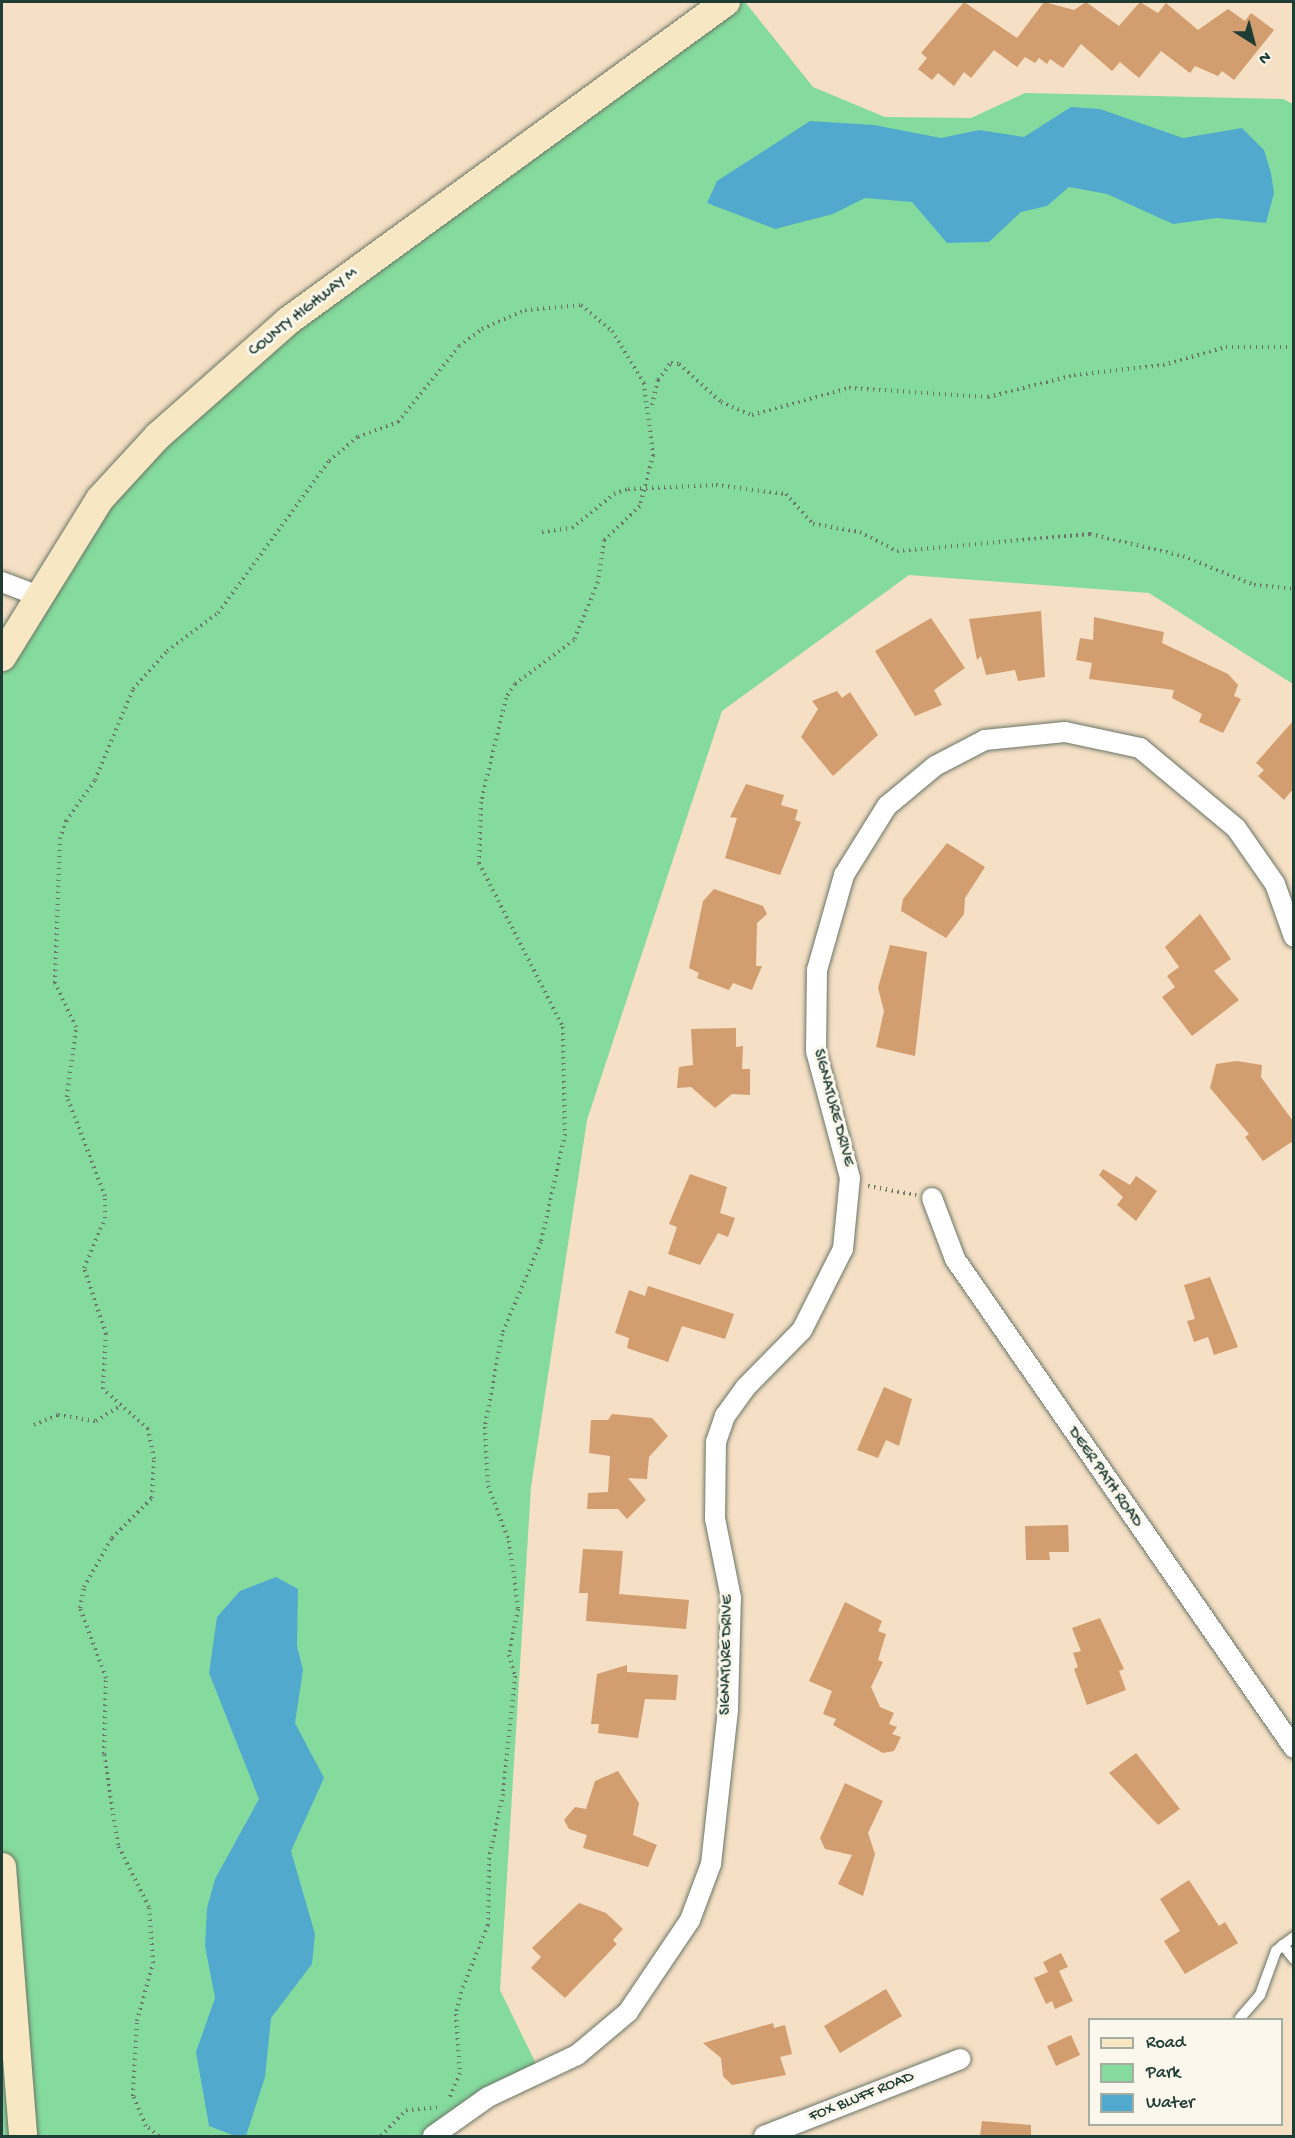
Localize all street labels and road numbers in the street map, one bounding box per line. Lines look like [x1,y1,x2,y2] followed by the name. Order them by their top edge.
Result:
[246,265,362,361] street label: COUNTY HIGHWAY M
[807,1047,857,1169] street label: SIGNATURE DRIVE
[1062,1424,1146,1532] street label: DEER PATH ROAD
[717,1595,739,1715] street label: SIGNATURE DRIVE
[807,2068,917,2128] street label: FOX BLUFF ROAD

